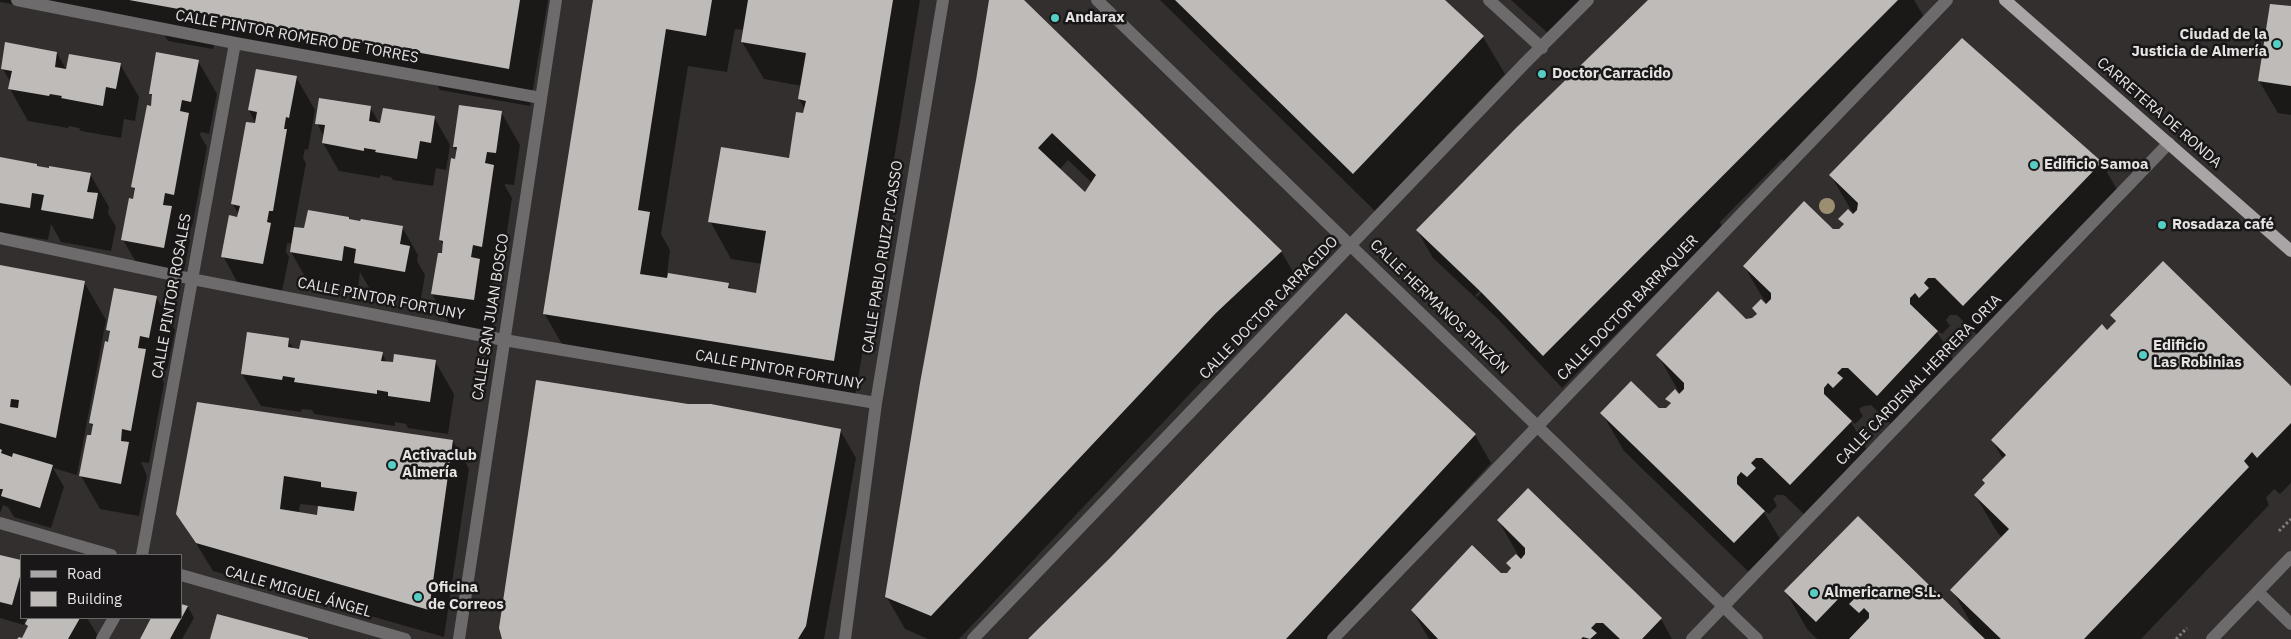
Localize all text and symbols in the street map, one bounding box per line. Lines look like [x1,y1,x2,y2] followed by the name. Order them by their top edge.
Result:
[174,7,420,67] street label: CALLE PINTOR ROMERO DE TORRES
[1065,9,1125,27] place label: Andarax
[1049,12,1061,24] marker: Andarax
[2131,26,2267,61] place label: Ciudad de la Justicia de Almería
[2271,38,2283,50] marker: Ciudad de la Justicia de Almería
[2093,54,2225,172] street label: CARRETERA DE RONDA
[1552,65,1671,83] place label: Doctor Carracido
[1536,68,1548,80] marker: Doctor Carracido
[2044,156,2148,174] place label: Edificio Samoa
[859,159,907,355] street label: CALLE PABLO RUIZ PICASSO
[2028,159,2040,171] marker: Edificio Samoa
[149,212,195,380] street label: CALLE PINTOR ROSALES
[2172,216,2274,234] place label: Rosadaza café
[2156,219,2168,231] marker: Rosadaza café
[469,232,513,402] street label: CALLE SAN JUAN BOSCO
[1554,232,1702,384] street label: CALLE DOCTOR BARRAQUER
[1196,233,1342,383] street label: CALLE DOCTOR CARRACIDO
[1366,236,1512,378] street label: CALLE HERMANOS PINZÓN
[296,274,466,324] street label: CALLE PINTOR FORTUNY
[1832,291,2006,469] street label: CALLE CARDENAL HERRERA ORIA
[2153,337,2242,372] place label: Edificio Las Robinias
[694,346,864,394] street label: CALLE PINTOR FORTUNY
[2137,349,2149,361] marker: Edificio Las Robinias
[402,447,477,482] place label: Activaclub Almería
[386,459,398,471] marker: Activaclub Almería
[20,554,182,619] legend
[223,562,373,622] street label: CALLE MIGUEL ÁNGEL
[67,564,102,583] text: Road
[428,579,504,614] place label: Oficina de Correos
[1824,584,1941,602] place label: Almericarne S.L.
[1808,587,1820,599] marker: Almericarne S.L.
[67,589,122,608] text: Building
[412,591,424,603] marker: Oficina de Correos

